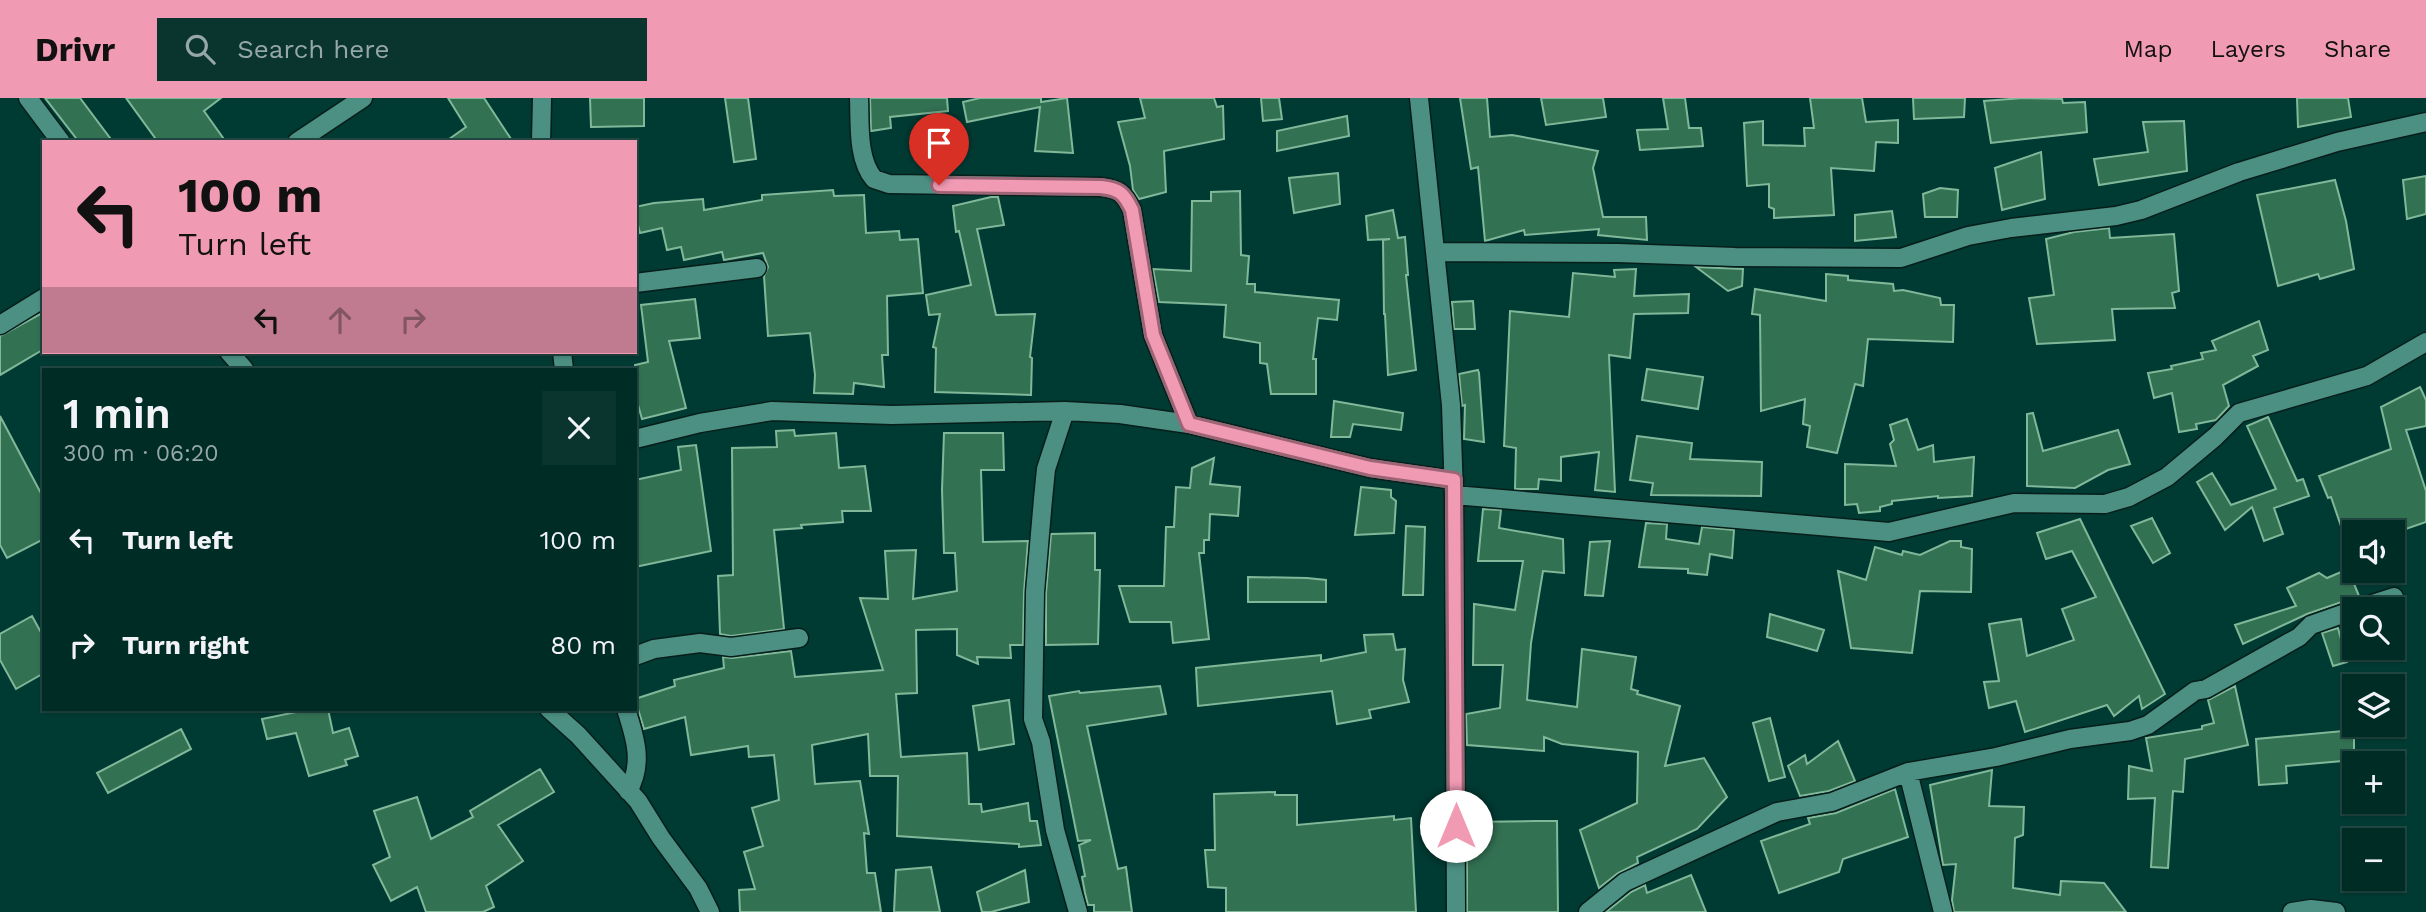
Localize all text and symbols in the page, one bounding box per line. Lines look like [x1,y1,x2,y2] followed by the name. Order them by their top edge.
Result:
[157,18,647,81] search box
[35,30,115,69] text: Drivr
[181,30,219,68] icon: search
[237,34,390,64] text: Search here
[2124,35,2172,63] text: Map
[2210,35,2286,63] text: Layers
[2324,35,2391,63] text: Share
[909,113,969,185] pin
[920,124,958,162] icon: arrive
[178,166,322,224] text: 100 m
[63,168,154,259] icon: left
[178,225,311,263] text: Turn left
[248,301,286,339] icon: left
[321,301,359,339] icon: ahead
[394,301,432,339] icon: right
[63,389,171,438] text: 1 min
[542,391,616,465] button: close
[63,440,218,467] text: 300 m · 06:20
[2342,520,2405,891] map controls
[2342,520,2405,583] button: sound
[63,521,101,559] icon: left
[122,525,233,555] text: Turn left
[540,525,616,555] text: 100 m
[2342,597,2405,660] button: search
[63,626,101,664] icon: right
[122,630,249,660] text: Turn right
[550,630,616,660] text: 80 m
[2342,674,2405,737] button: layers
[2342,751,2405,814] button: +
[1419,789,1493,863] position arrow
[2342,828,2405,891] button: −

